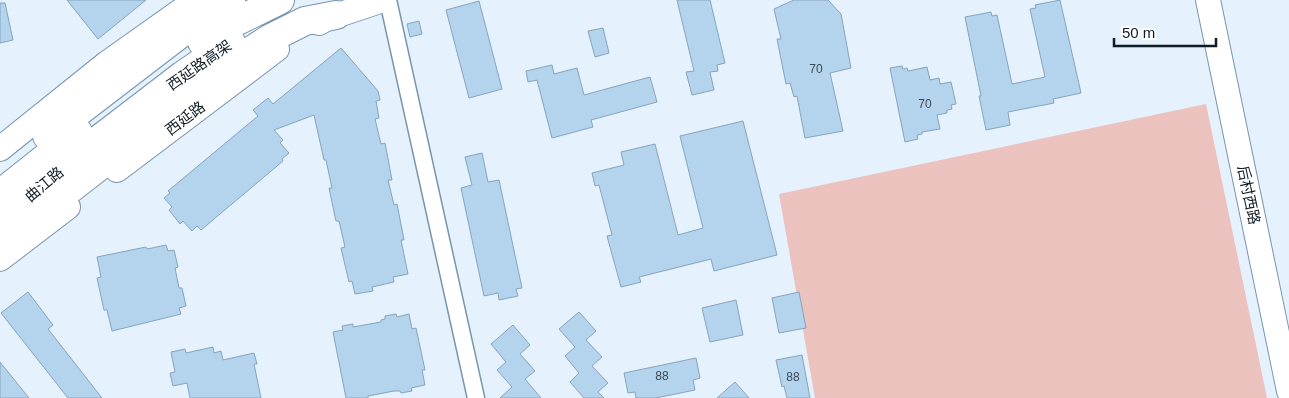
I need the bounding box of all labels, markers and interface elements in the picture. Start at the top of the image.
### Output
scale bar [1114,15,1216,47]
text: 50 m [1122,24,1155,41]
street label: 西延路高架 [163,37,235,93]
house number: 70 [809,62,823,76]
house number: 70 [918,97,932,111]
street label: 西延路 [162,98,208,138]
street label: 曲江路 [21,163,67,205]
street label: 后村西路 [1234,164,1264,226]
house number: 88 [655,369,669,383]
house number: 88 [786,370,800,384]

